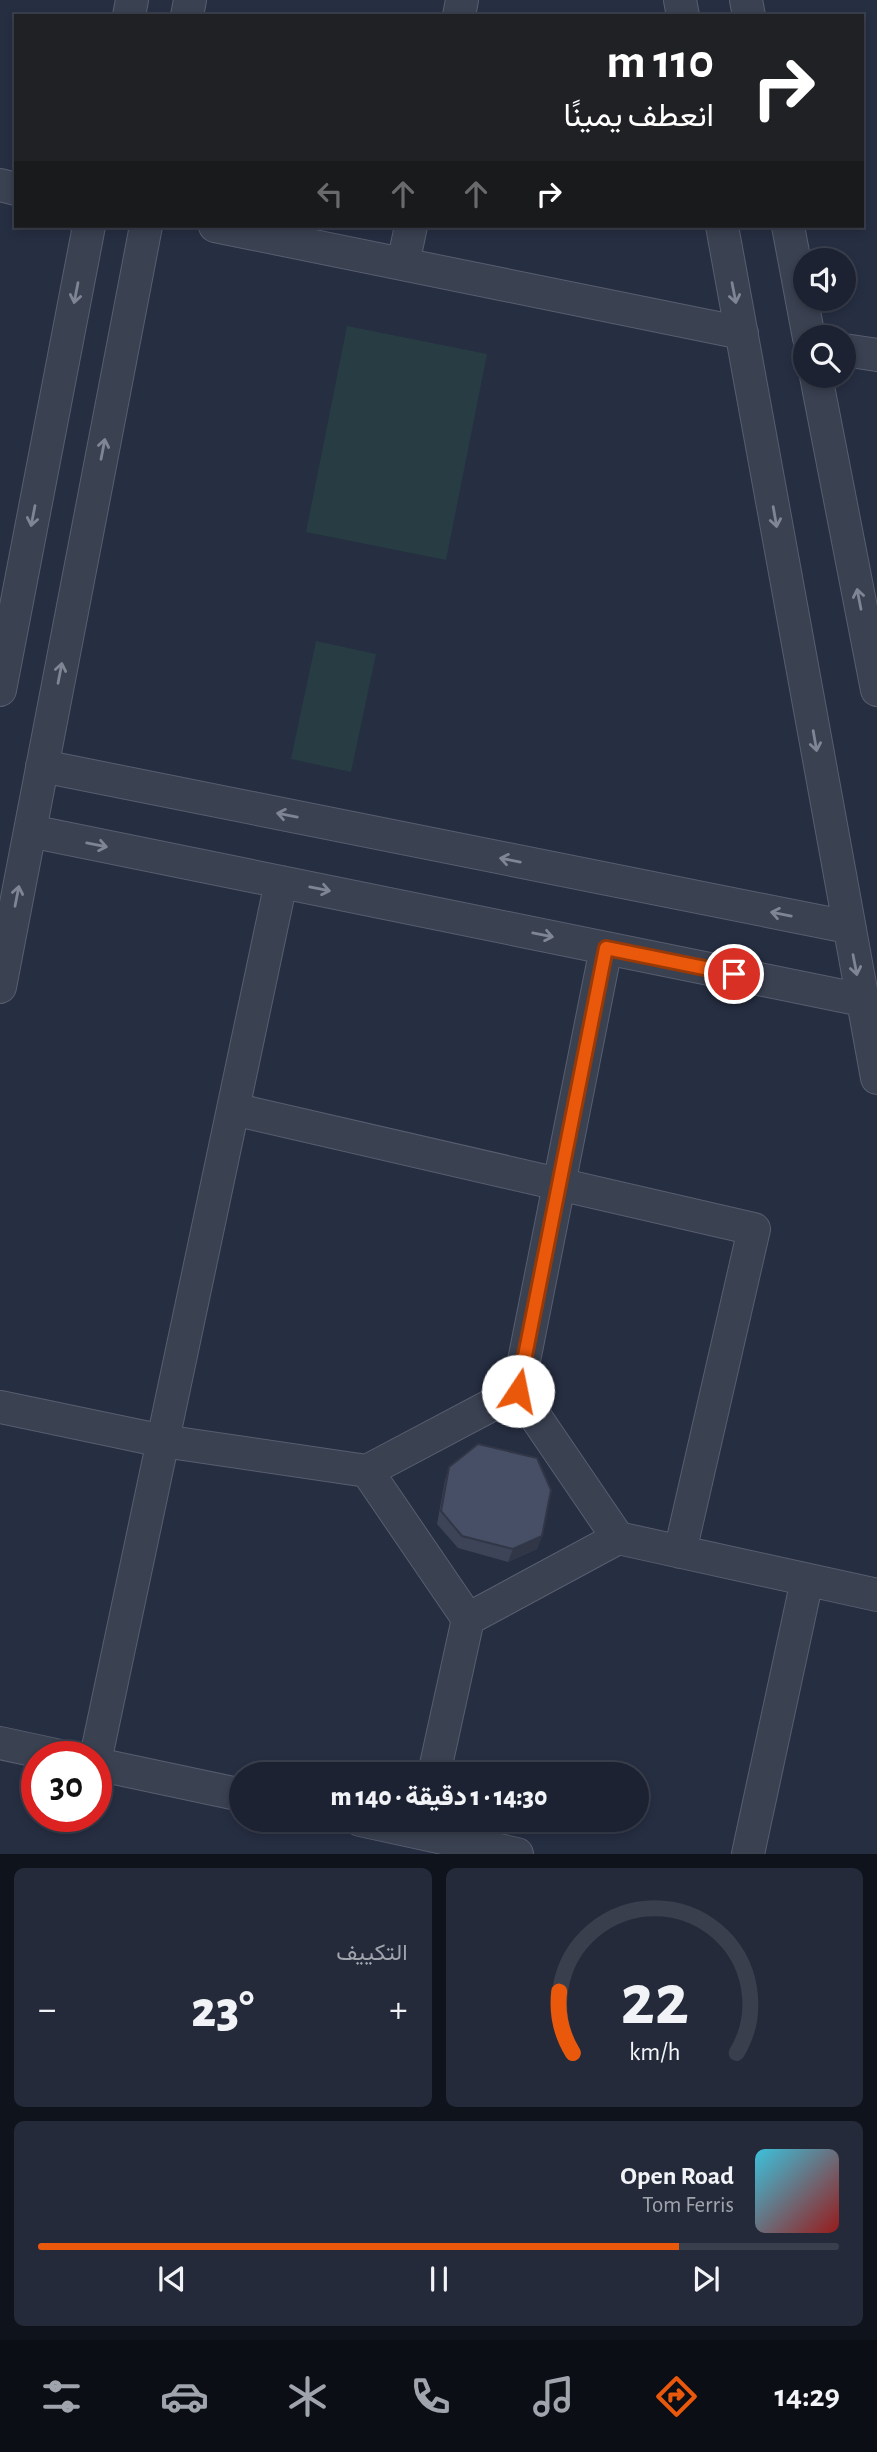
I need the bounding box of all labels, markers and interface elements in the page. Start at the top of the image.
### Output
text: 110 m [606,38,714,87]
icon: right [738,42,829,133]
text: انعطف يمينًا [563,100,714,132]
icon: left [311,175,349,213]
icon: ahead [384,175,422,213]
icon: ahead [457,175,495,213]
icon: right [530,175,568,213]
map controls [793,248,856,388]
button: sound [793,248,856,311]
one-way arrow [69,281,83,304]
one-way arrow [728,281,742,304]
button: search [793,325,856,388]
one-way arrow [97,438,111,461]
one-way arrow [26,504,40,527]
one-way arrow [769,505,782,528]
one-way arrow [852,588,866,611]
one-way arrow [54,662,68,685]
one-way arrow [809,729,822,752]
one-way arrow [276,808,299,821]
one-way arrow [85,838,108,852]
one-way arrow [499,852,522,866]
one-way arrow [308,883,331,897]
one-way arrow [11,885,25,908]
one-way arrow [770,907,793,920]
one-way arrow [531,928,554,942]
pin [704,944,764,1004]
one-way arrow [849,953,863,976]
icon: arrive [715,955,753,993]
position arrow [481,1354,555,1428]
speed limit sign: 30 [21,1741,112,1832]
text: 14:30 · 1 دقيقة · 140 m [331,1784,547,1810]
text: التكييف [336,1942,408,1965]
text: 22 [620,1966,689,2039]
text: 23° [191,1984,254,2036]
text: − [38,1991,56,2029]
text: + [389,1991,407,2029]
text: km/h [628,2040,680,2065]
text: Open Road [620,2163,734,2189]
text: Tom Ferris [642,2194,734,2217]
icon: previous [153,2260,191,2298]
icon: pause [420,2260,458,2298]
icon: next [687,2260,725,2298]
icon: filters [37,2372,86,2421]
icon: car [160,2372,209,2421]
icon: climate [283,2372,332,2421]
icon: phone [406,2372,455,2421]
icon: music [529,2372,578,2421]
icon: directions [652,2372,701,2421]
text: 14:29 [775,2380,840,2412]

